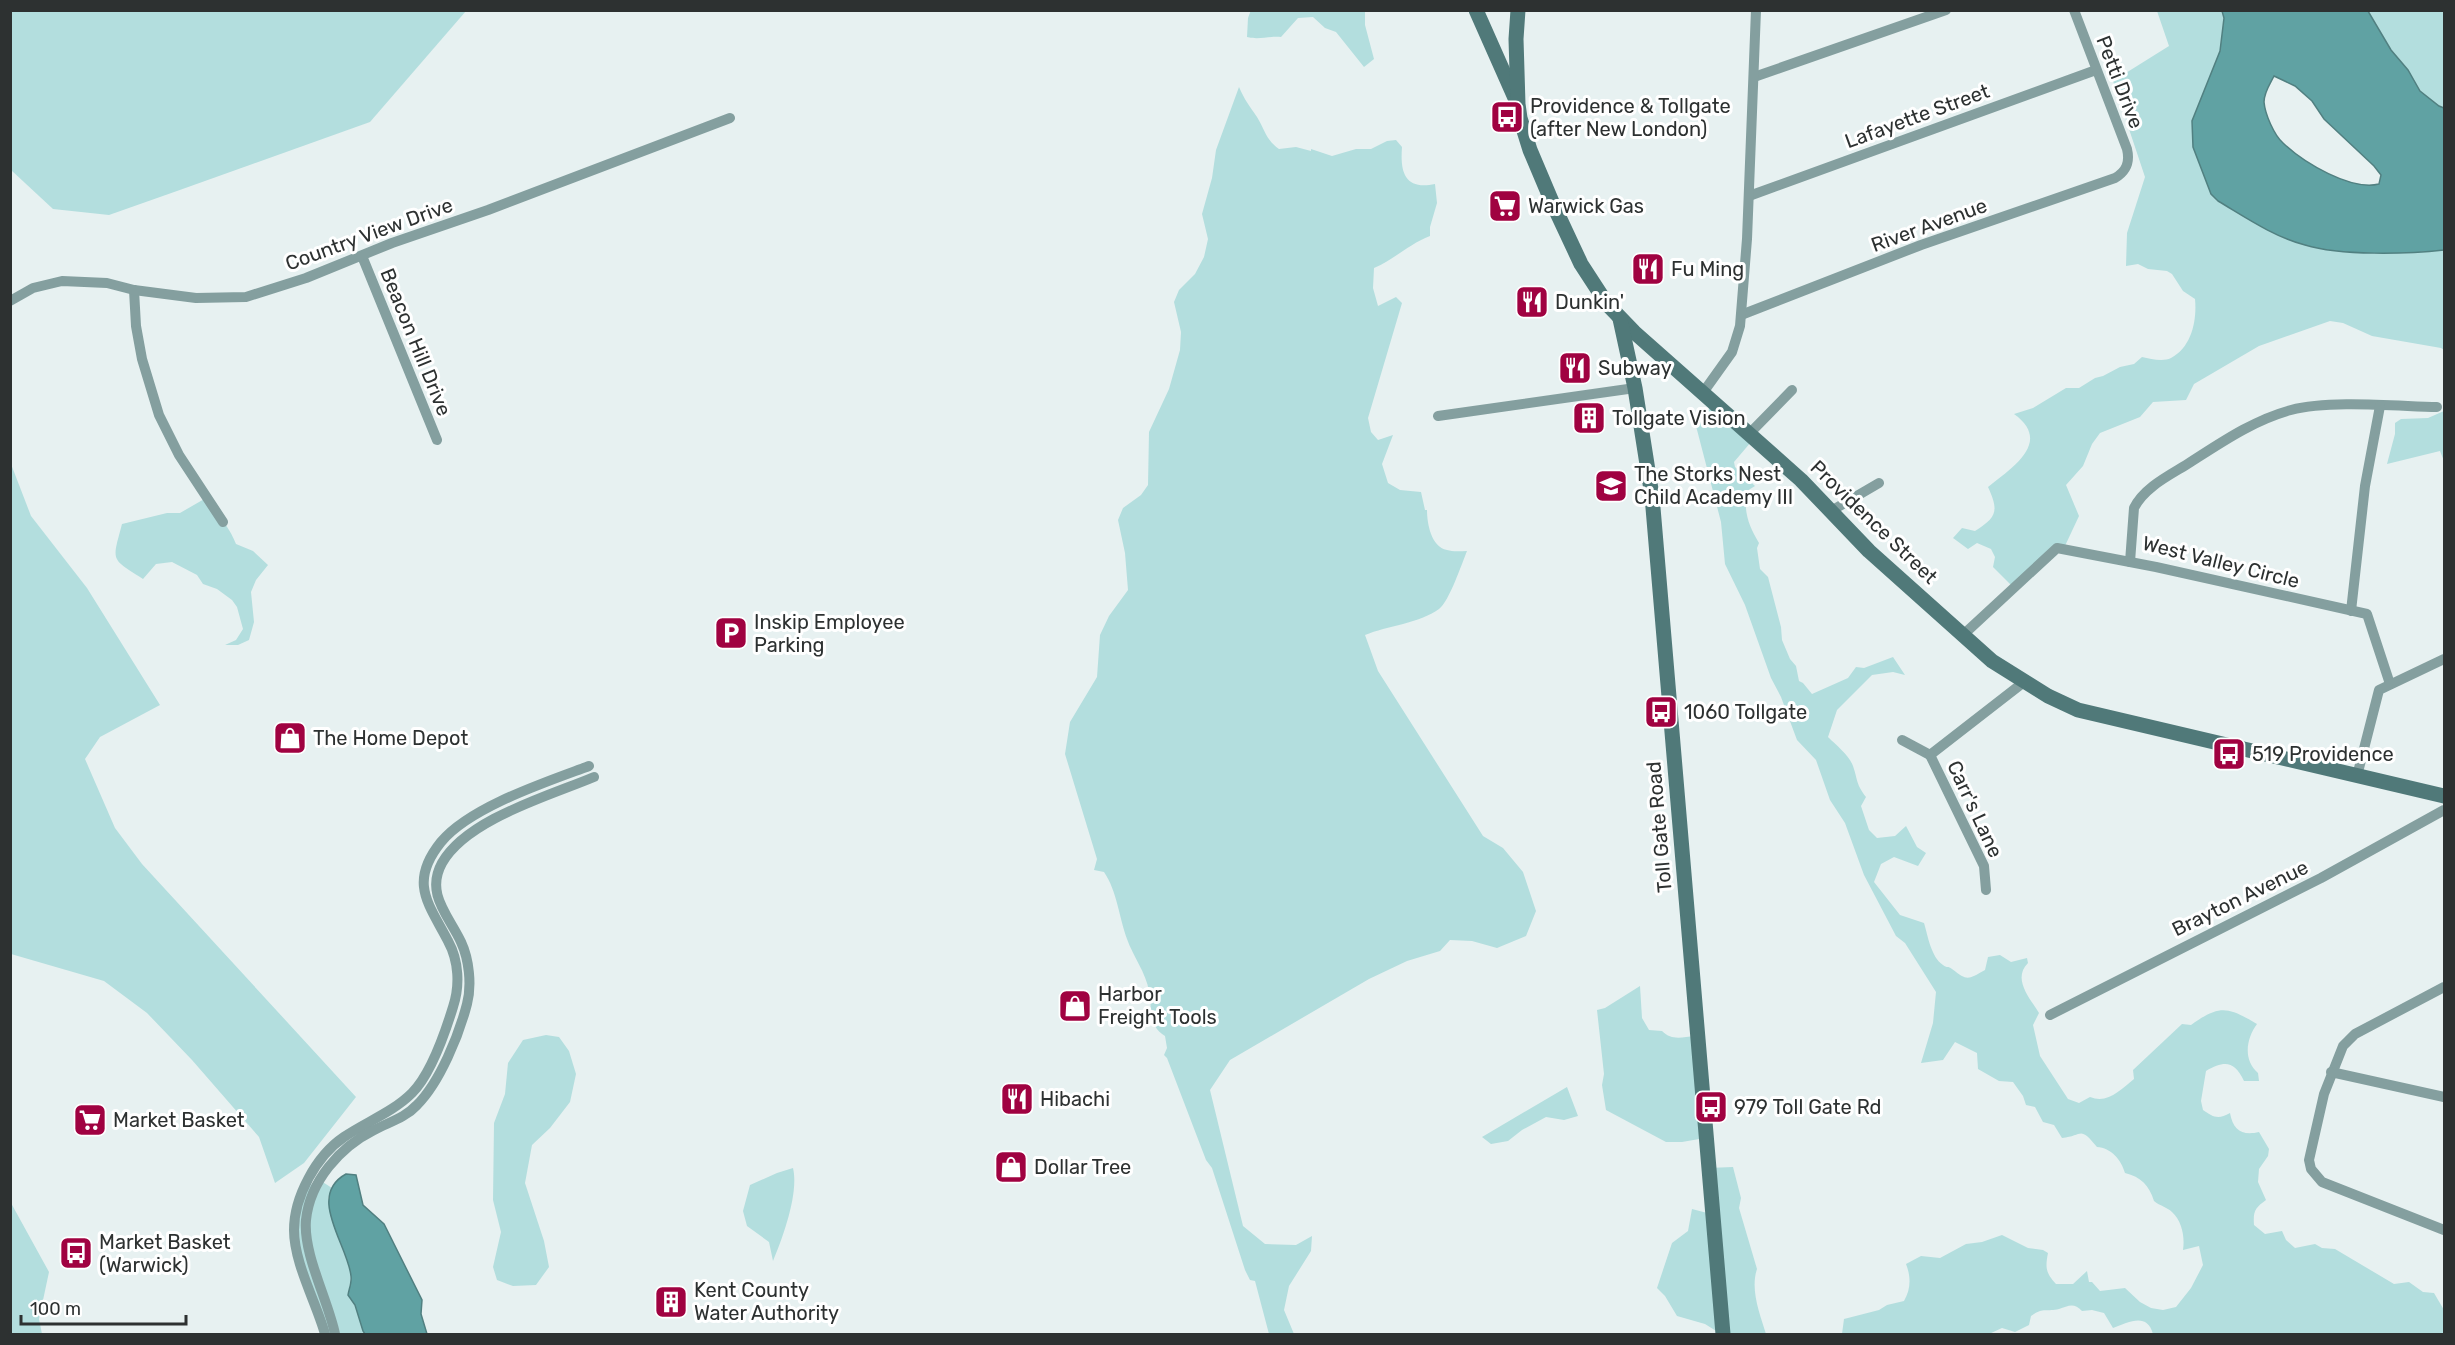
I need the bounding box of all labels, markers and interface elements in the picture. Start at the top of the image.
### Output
street label: Petti Drive [2091,32,2149,132]
street label: Lafayette Street [1842,79,1993,153]
place label: Providence & Tollgate (after New London) [1530,94,1731,141]
bus stop icon: Providence & Tollgate (after New London) [1489,99,1525,135]
supermarket icon: Warwick Gas [1487,188,1523,224]
street label: Country View Drive [282,193,456,275]
street label: River Avenue [1868,193,1990,257]
place label: Warwick Gas [1528,194,1644,218]
restaurant icon: Fu Ming [1630,251,1666,287]
place label: Fu Ming [1671,257,1744,281]
street label: Beacon Hill Drive [375,265,457,419]
restaurant icon: Dunkin' [1514,284,1550,320]
place label: Dunkin' [1555,290,1624,314]
restaurant icon: Subway [1557,350,1593,386]
place label: Subway [1598,356,1672,380]
building icon: Tollgate Vision [1571,400,1607,436]
place label: Tollgate Vision [1612,406,1746,430]
street label: Providence Street [1805,455,1943,589]
place label: The Storks Nest Child Academy III [1634,462,1793,509]
school or university icon: The Storks Nest Child Academy III [1593,468,1629,504]
street label: West Valley Circle [2140,531,2302,593]
place label: Inskip Employee Parking [754,610,905,657]
parking icon: Inskip Employee Parking [713,615,749,651]
bus stop icon: 1060 Tollgate [1643,694,1679,730]
place label: 1060 Tollgate [1684,700,1807,724]
shop icon: The Home Depot [272,720,308,756]
place label: The Home Depot [313,726,468,750]
bus stop icon: 519 Providence [2211,736,2247,772]
place label: 519 Providence [2252,742,2394,766]
street label: Carr's Lane [1942,757,2008,861]
street label: Toll Gate Road [1641,760,1677,894]
street label: Brayton Avenue [2168,855,2312,941]
place label: Harbor Freight Tools [1098,982,1217,1029]
shop icon: Harbor Freight Tools [1057,988,1093,1024]
restaurant icon: Hibachi [999,1081,1035,1117]
place label: Hibachi [1040,1087,1110,1111]
bus stop icon: 979 Toll Gate Rd [1693,1089,1729,1125]
place label: 979 Toll Gate Rd [1734,1095,1882,1119]
supermarket icon: Market Basket [72,1102,108,1138]
place label: Market Basket [113,1108,245,1132]
shop icon: Dollar Tree [993,1149,1029,1185]
place label: Dollar Tree [1034,1155,1131,1179]
place label: Market Basket (Warwick) [99,1230,231,1277]
bus stop icon: Market Basket (Warwick) [58,1235,94,1271]
place label: Kent County Water Authority [694,1278,839,1325]
building icon: Kent County Water Authority [653,1284,689,1320]
scale bar [21,1288,186,1326]
text: 100 m [30,1298,81,1320]

